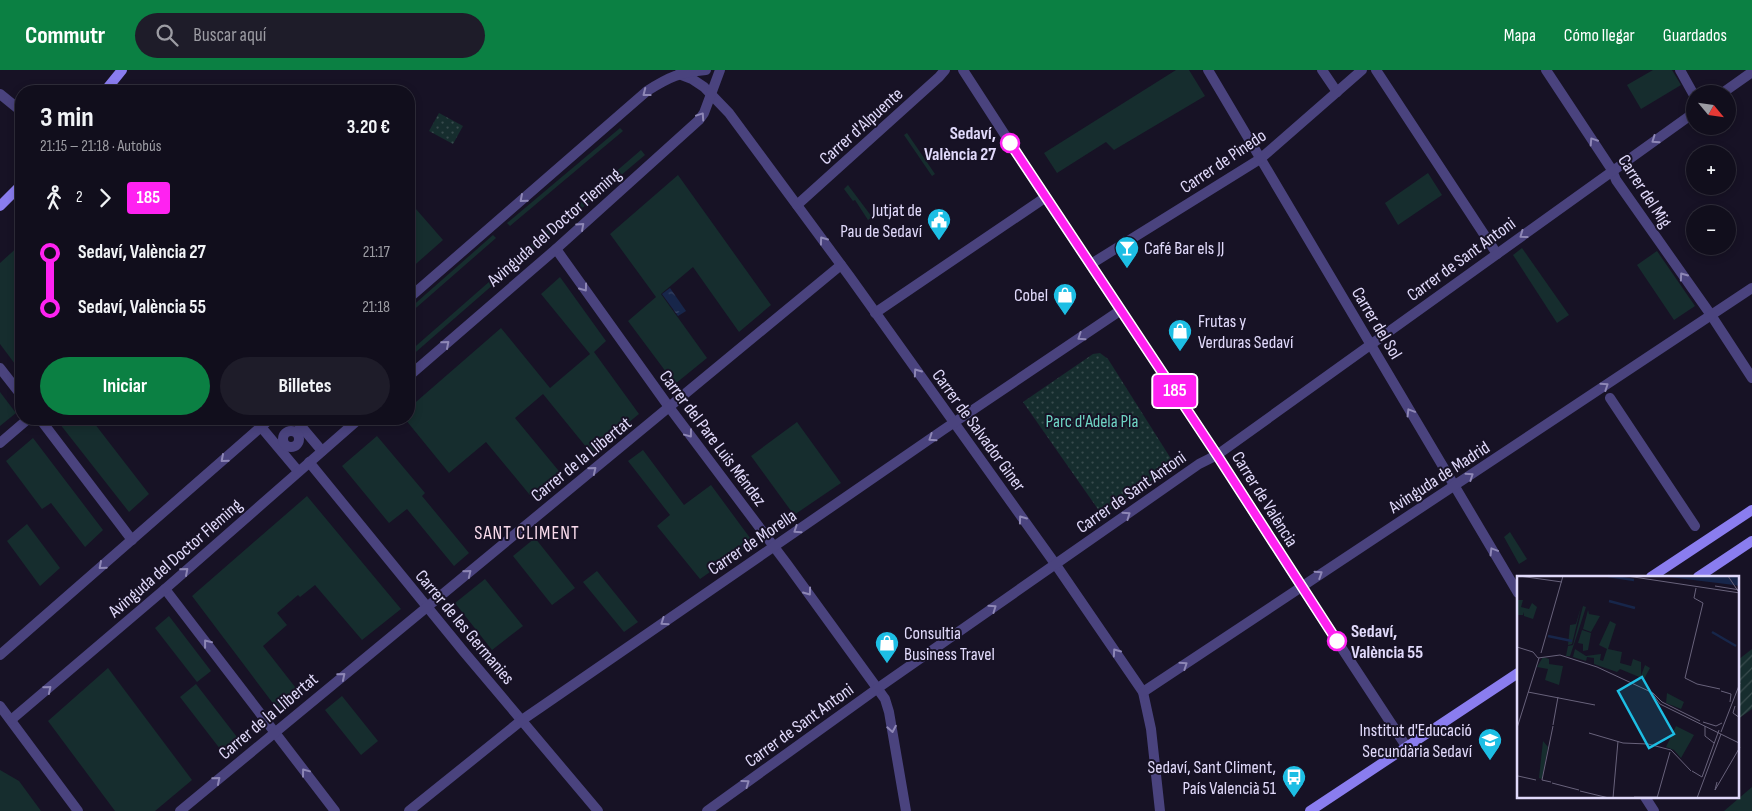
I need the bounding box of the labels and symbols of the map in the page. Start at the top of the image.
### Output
street label: Carrer d'Alpuente [815,83,907,169]
north arrow [1686,85,1736,135]
one-way arrow [643,87,652,95]
one-way arrow [695,112,704,122]
place label: Sedaví, València 27 [924,123,996,165]
street label: Carrer de Pinedo [1176,125,1270,198]
marker: Sedaví, València 27 [1000,133,1020,153]
one-way arrow [1651,134,1661,143]
one-way arrow [1590,137,1599,147]
street label: Carrer del Mig [1613,151,1676,232]
street label: Avinguda del Doctor Fleming [483,164,625,292]
one-way arrow [519,193,528,202]
place label: Jutjat de Pau de Sedaví [840,200,923,242]
public building icon: Jutjat de Pau de Sedaví [926,207,952,241]
street label: Carrer de Sant Antoni [1403,213,1520,306]
one-way arrow [576,222,585,231]
one-way arrow [1519,229,1529,238]
bar icon: Café Bar els JJ [1114,235,1140,269]
one-way arrow [820,236,829,246]
place label: Café Bar els JJ [1144,238,1224,259]
one-way arrow [1680,272,1689,281]
one-way arrow [578,282,587,292]
shop icon: Cobel [1052,282,1078,316]
street label: Carrer del Sol [1347,284,1406,363]
place label: Cobel [1014,285,1048,306]
place label: Frutas y Verduras Sedaví [1198,311,1294,353]
shop icon: Frutas y Verduras Sedaví [1167,318,1193,352]
one-way arrow [1077,331,1086,341]
one-way arrow [440,340,449,349]
street label: Carrer de Salvador Giner [927,365,1030,495]
street label: Carrer del Pare Luis Méndez [655,366,771,511]
one-way arrow [914,369,923,378]
line badge: 185 [1146,375,1204,407]
one-way arrow [1599,383,1609,392]
one-way arrow [1407,408,1417,417]
park label: Parc d'Adela Pla [1046,411,1138,432]
street label: Carrer de la Llibertat [527,412,636,506]
one-way arrow [684,428,692,437]
one-way arrow [928,432,937,441]
street label: Avinguda de Madrid [1384,437,1494,518]
street label: Carrer de Sant Antoni [1072,447,1190,538]
street label: Carrer de València [1227,448,1302,551]
one-way arrow [221,453,230,462]
one-way arrow [588,466,597,475]
one-way arrow [1464,473,1473,482]
street label: Avinguda del Doctor Fleming [104,495,246,623]
street label: Carrer de Morella [704,505,801,580]
one-way arrow [1121,512,1131,521]
one-way arrow [1019,515,1028,525]
district label: SANT CLIMENT [474,522,580,545]
one-way arrow [794,524,803,533]
one-way arrow [1490,548,1500,557]
one-way arrow [98,560,107,569]
street label: Carrer de les Germanies [411,566,519,689]
one-way arrow [179,568,188,577]
one-way arrow [462,570,471,579]
one-way arrow [1313,571,1322,580]
inset map [1517,576,1740,798]
one-way arrow [802,586,811,596]
one-way arrow [988,605,997,614]
one-way arrow [660,616,669,625]
place label: Sedaví, València 55 [1351,621,1423,663]
place label: Consultia Business Travel [904,623,995,665]
shop icon: Consultia Business Travel [874,630,900,664]
marker: Sedaví, València 55 [1327,631,1347,651]
one-way arrow [204,640,212,649]
one-way arrow [1112,648,1122,657]
one-way arrow [1178,662,1187,671]
street label: Carrer de la Llibertat [214,668,323,764]
one-way arrow [337,673,346,682]
street label: Carrer de Sant Antoni [741,679,858,772]
one-way arrow [42,686,51,694]
place label: Institut d'Educació Secundària Sedaví [1359,720,1473,762]
one-way arrow [887,724,897,733]
school or university icon: Institut d'Educació Secundària Sedaví [1477,727,1503,761]
place label: Sedaví, Sant Climent, País Valencià 51 [1148,757,1277,799]
bus stop icon: Sedaví, Sant Climent, País Valencià 51 [1281,764,1307,798]
one-way arrow [303,769,311,778]
one-way arrow [211,777,220,785]
one-way arrow [740,780,749,788]

